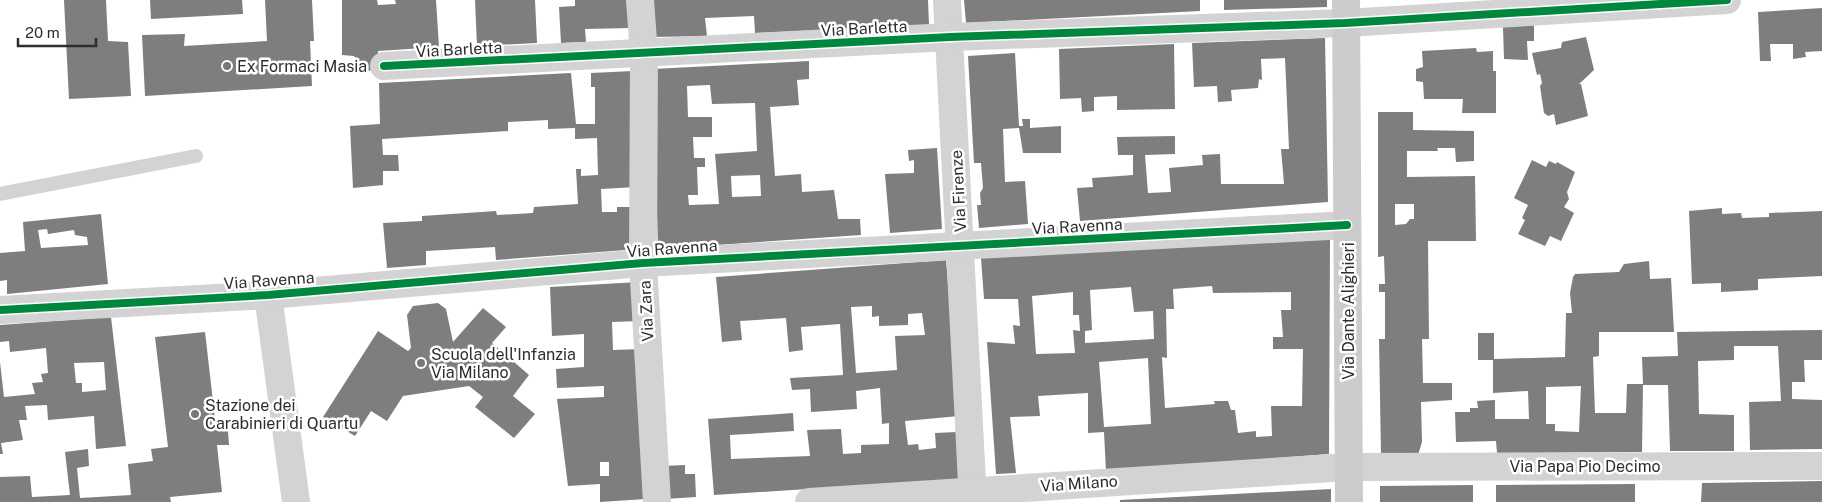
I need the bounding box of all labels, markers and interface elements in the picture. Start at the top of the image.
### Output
scale bar [18,15,95,47]
street label: Via Barletta [820,17,908,40]
text: 20 m [25,24,60,41]
street label: Via Barletta [415,38,503,61]
place label: Ex Formaci Masia [237,57,367,76]
marker: Ex Formaci Masia [221,60,233,72]
street label: Via Firenze [947,149,970,232]
street label: Via Ravenna [1031,215,1123,238]
street label: Via Ravenna [626,236,718,261]
street label: Via Dante Alighieri [1339,242,1358,380]
street label: Via Ravenna [223,268,315,293]
street label: Via Zara [635,280,658,342]
place label: Scuola dell'Infanzia Via Milano [431,345,576,382]
marker: Scuola dell'Infanzia Via Milano [415,357,427,369]
place label: Stazione dei Carabinieri di Quartu [205,396,358,433]
marker: Stazione dei Carabinieri di Quartu [189,408,201,420]
street label: Via Papa Pio Decimo [1509,457,1661,476]
street label: Via Milano [1040,471,1118,496]

